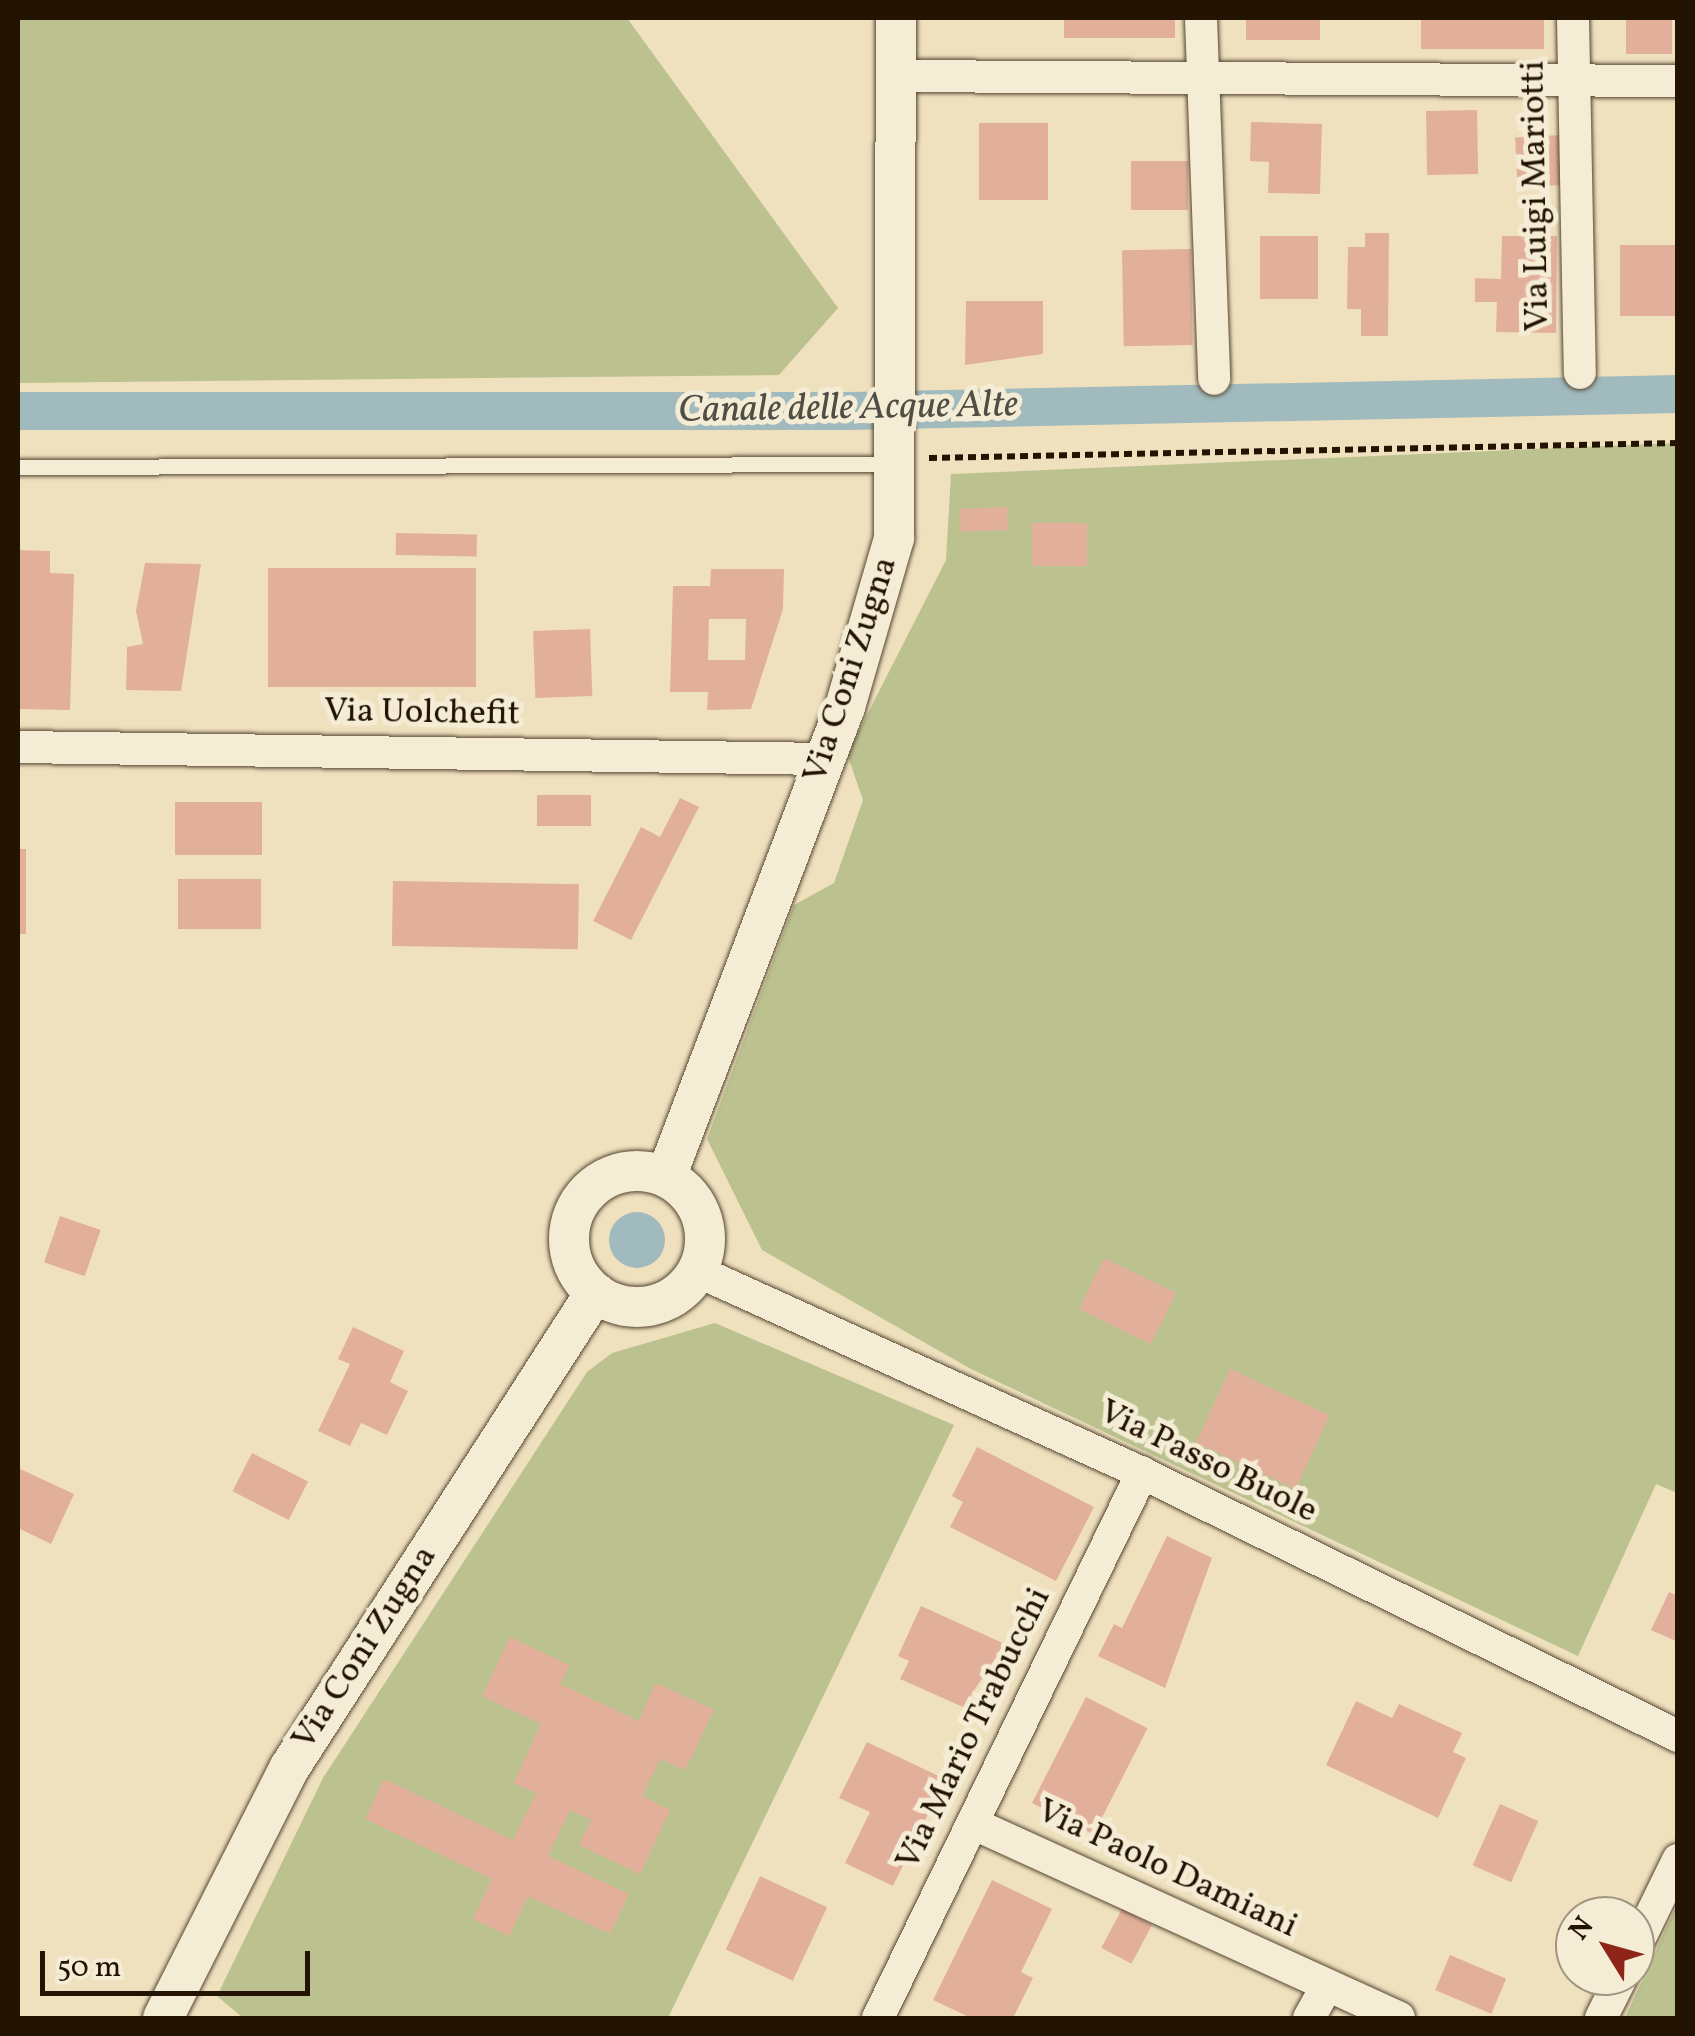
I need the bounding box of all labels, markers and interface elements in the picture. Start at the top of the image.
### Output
street label: Via Luigi Mariotti [1513,60,1559,332]
water label: Canale delle Acque Alte [678,383,1018,435]
street label: Via Coni Zugna [795,552,907,788]
street label: Via Uolchefit [324,690,520,736]
street label: Via Passo Buole [1092,1391,1324,1533]
street label: Via Coni Zugna [283,1538,447,1758]
street label: Via Mario Trabucchi [887,1581,1061,1877]
street label: Via Paolo Damiani [1030,1790,1304,1948]
north arrow [1555,1896,1655,1996]
text: N [1561,1909,1604,1949]
scale bar [45,1931,315,1993]
text: 50 m [57,1947,121,1989]

